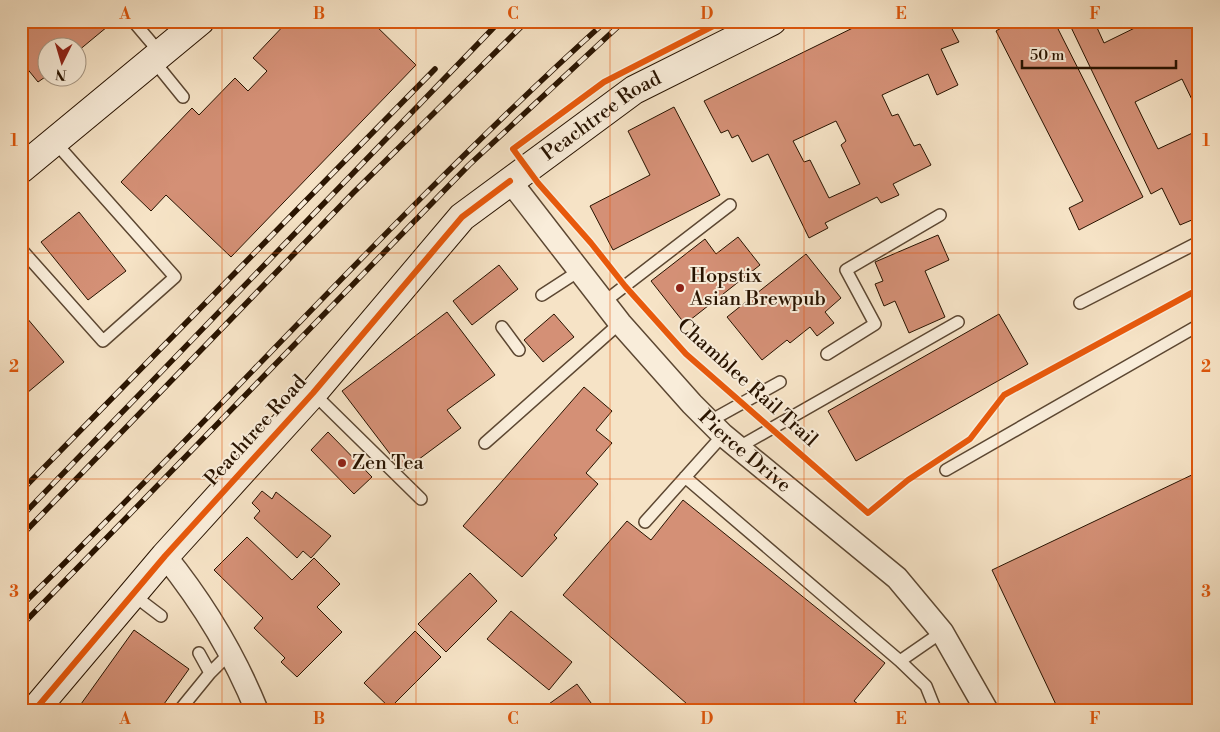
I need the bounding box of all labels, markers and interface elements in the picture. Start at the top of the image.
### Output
text: A [118,4,131,24]
text: B [313,4,325,24]
text: C [507,4,519,24]
text: D [701,4,714,24]
text: E [895,4,907,24]
text: F [1089,4,1101,24]
north arrow [38,38,88,88]
scale bar [1022,38,1176,70]
text: 50 m [1030,46,1064,65]
text: N [55,65,67,83]
street label: Peachtree Road [537,66,666,167]
text: 1 [10,131,18,151]
text: 1 [1202,131,1210,151]
place label: Hopstix Asian Brewpub [689,264,826,312]
marker: Hopstix Asian Brewpub [674,282,686,294]
street label: Chamblee Rail Trail [672,313,822,453]
text: 2 [9,357,19,377]
text: 2 [1201,357,1211,377]
street label: Peachtree Road [200,370,313,492]
street label: Pierce Drive [693,405,796,498]
place label: Zen Tea [352,451,425,476]
marker: Zen Tea [336,457,348,469]
text: 3 [9,582,19,602]
text: 3 [1201,582,1211,602]
text: A [118,709,131,729]
text: B [313,709,325,729]
text: C [507,709,519,729]
text: D [701,709,714,729]
text: E [895,709,907,729]
text: F [1089,709,1101,729]

